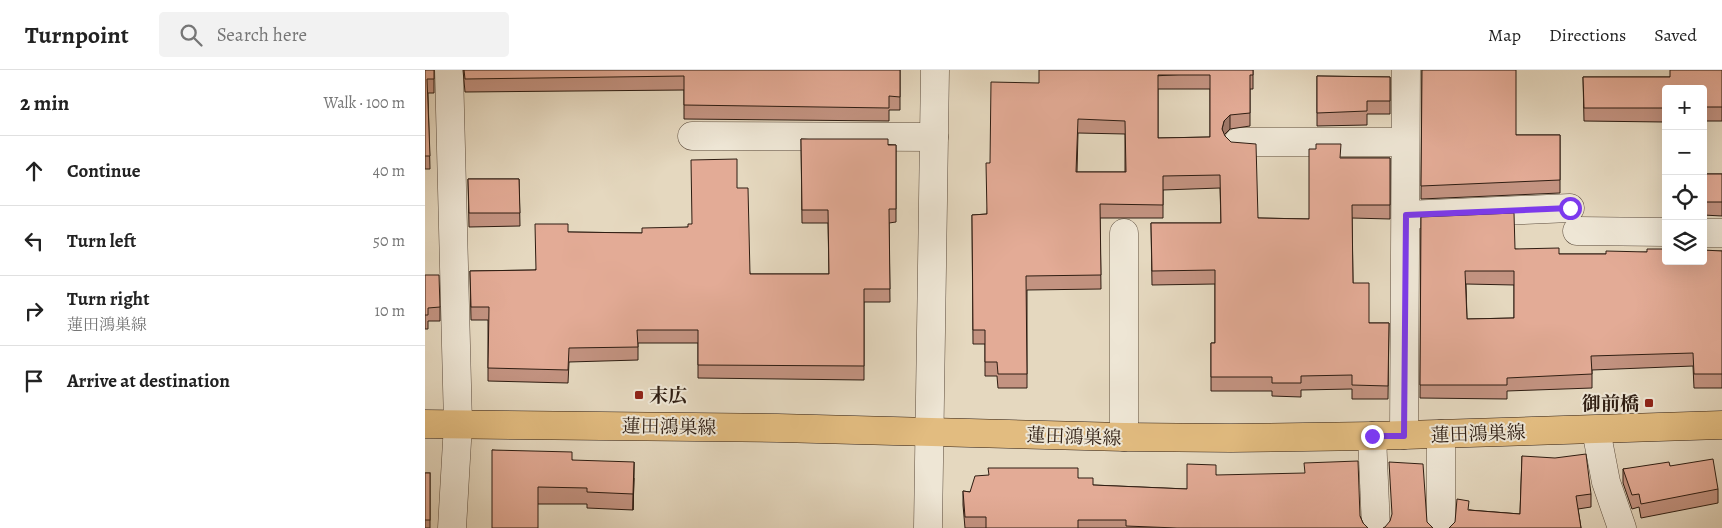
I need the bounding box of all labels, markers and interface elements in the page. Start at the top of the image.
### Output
search box [159,12,509,57]
text: Turnpoint [25,19,129,51]
icon: search [177,21,205,49]
text: Search here [217,22,307,48]
text: Map [1488,23,1521,47]
text: Directions [1549,23,1626,47]
text: Saved [1654,23,1697,47]
map controls [1662,85,1707,265]
button: + [1662,85,1707,130]
text: 2 min [20,89,69,117]
text: Walk · 100 m [324,92,405,114]
button: − [1662,130,1707,175]
icon: ahead [20,157,48,185]
text: Continue [67,158,141,184]
text: 40 m [373,160,405,182]
button: locate [1662,175,1707,220]
route start [1559,197,1582,220]
button: layers [1662,220,1707,265]
icon: left [20,227,48,255]
text: Turn left [67,228,136,254]
text: 50 m [373,230,405,252]
text: Turn right [67,286,149,312]
icon: right [20,297,48,325]
text: 10 m [375,300,405,322]
text: 蓮田鴻巣線 [67,314,147,336]
icon: arrive [20,367,48,395]
text: Arrive at destination [67,368,230,394]
place label: 末広 [649,383,687,409]
marker: 末広 [633,389,645,401]
place label: 御前橋 [1582,391,1639,417]
marker: 御前橋 [1643,397,1655,409]
street label: 蓮田鴻巣線 [621,413,717,441]
street label: 蓮田鴻巣線 [1430,419,1526,449]
street label: 蓮田鴻巣線 [1026,422,1122,452]
route end [1361,425,1384,448]

